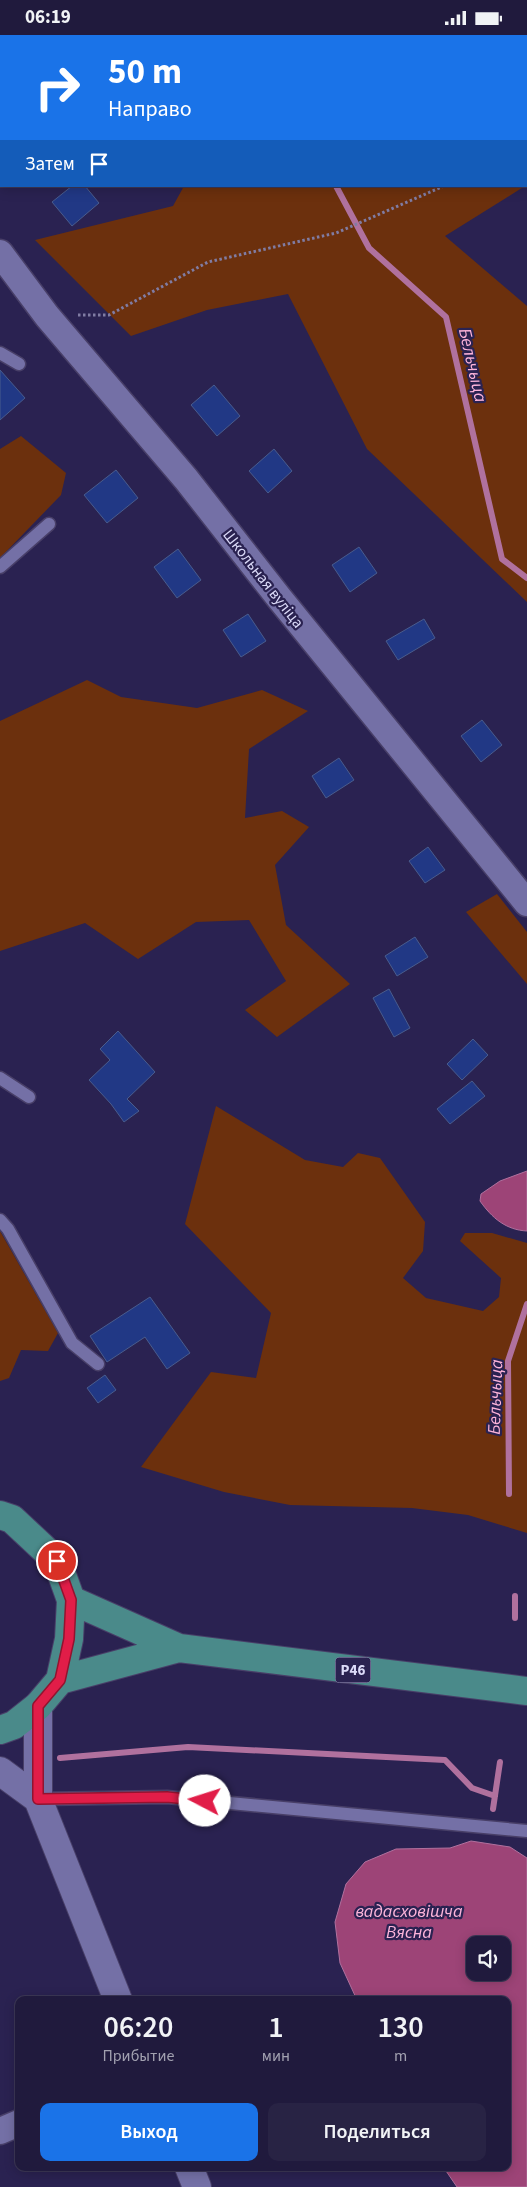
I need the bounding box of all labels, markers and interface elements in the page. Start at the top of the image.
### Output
text: 06:19 [25,4,71,31]
text: 50 m [108,47,182,97]
icon: right [25,55,90,120]
text: Направо [108,93,192,125]
icon: arrive [85,150,113,178]
text: Затем [25,151,75,178]
water label: Бельчыца [452,326,493,405]
street label: Школьная вуліца [218,525,309,633]
water label: Бельчыца [482,1359,509,1435]
pin [36,1540,78,1582]
icon: arrive [43,1547,71,1575]
road number: Р46 [336,1657,370,1683]
position arrow [178,1774,230,1826]
water label: вадасховішча Вясна [355,1899,463,1945]
map controls [466,1936,511,1981]
button: sound [466,1936,511,1981]
text: 06:20 [104,2006,173,2049]
text: 1 [268,2006,284,2049]
text: 130 [377,2006,424,2049]
text: Прибытие [102,2045,174,2067]
text: мин [262,2045,290,2067]
text: m [394,2045,407,2067]
button: Выход [40,2103,258,2161]
button: Поделиться [268,2103,486,2161]

